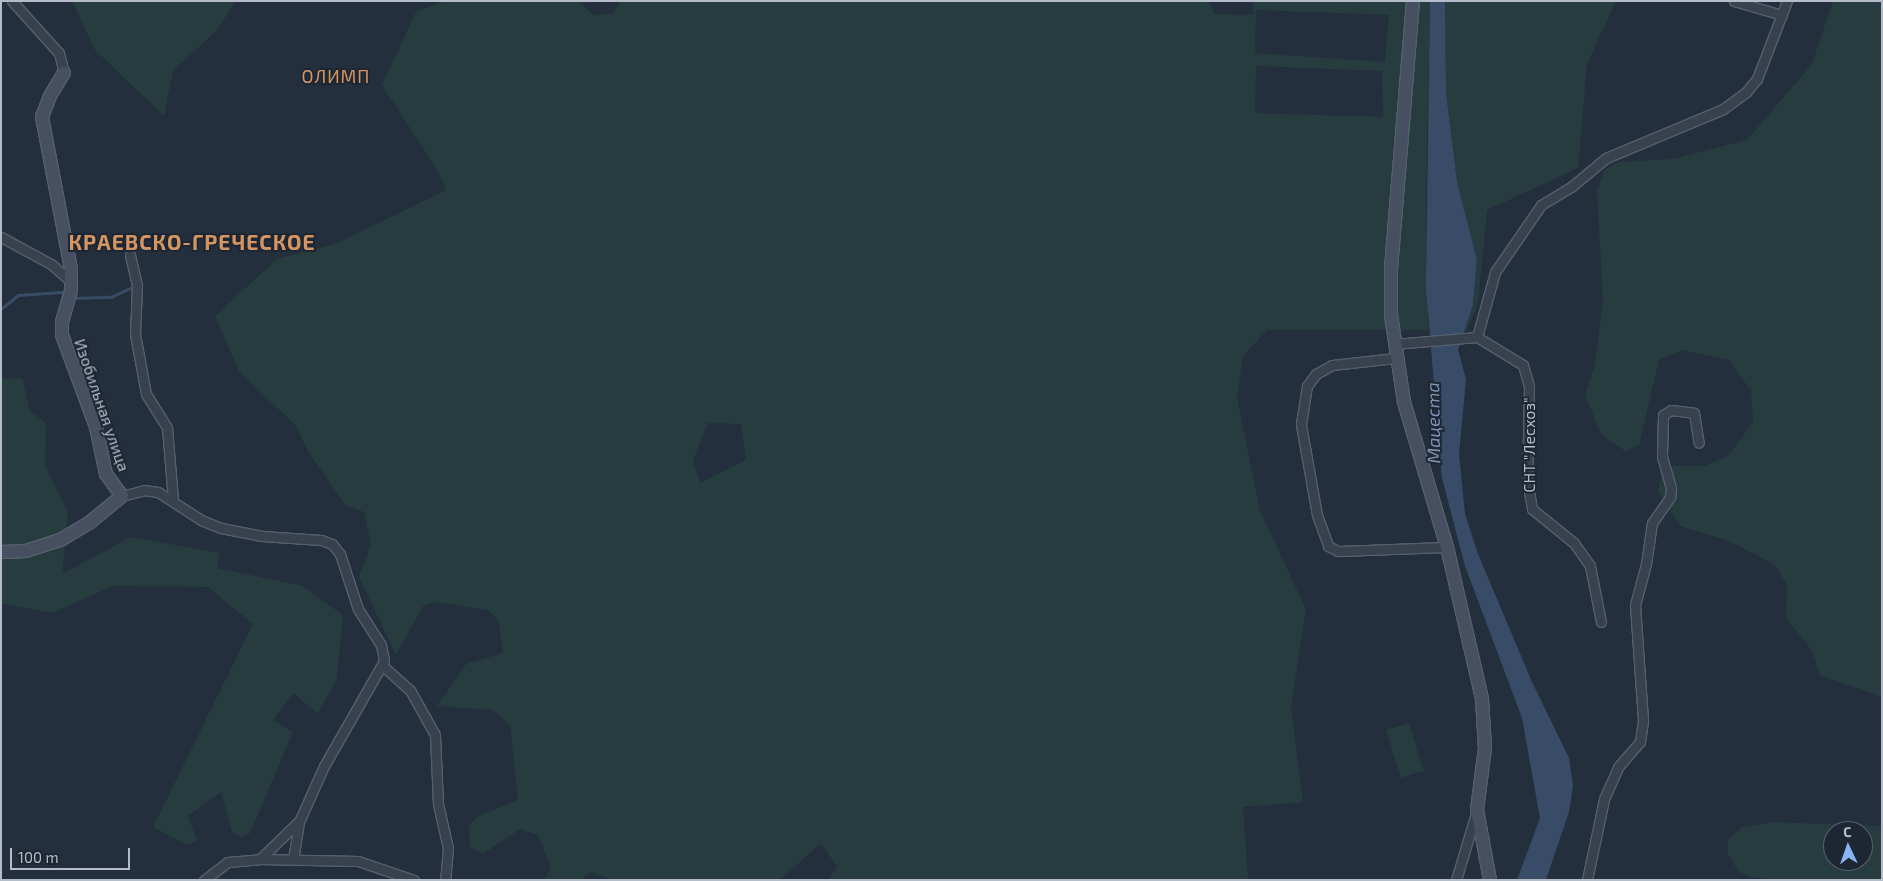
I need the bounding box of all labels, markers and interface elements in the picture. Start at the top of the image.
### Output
district label: ОЛИМП [301,65,371,87]
district label: КРАЕВСКО-ГРЕЧЕСКОЕ [66,229,318,255]
street label: Изобильная улица [70,336,134,474]
water label: Мацеста [1421,382,1445,464]
street label: СНТ "Лесхоз" [1519,397,1539,493]
north arrow [1823,821,1873,871]
text: С [1843,823,1852,840]
scale bar [12,838,132,870]
text: 100 m [18,848,59,866]

